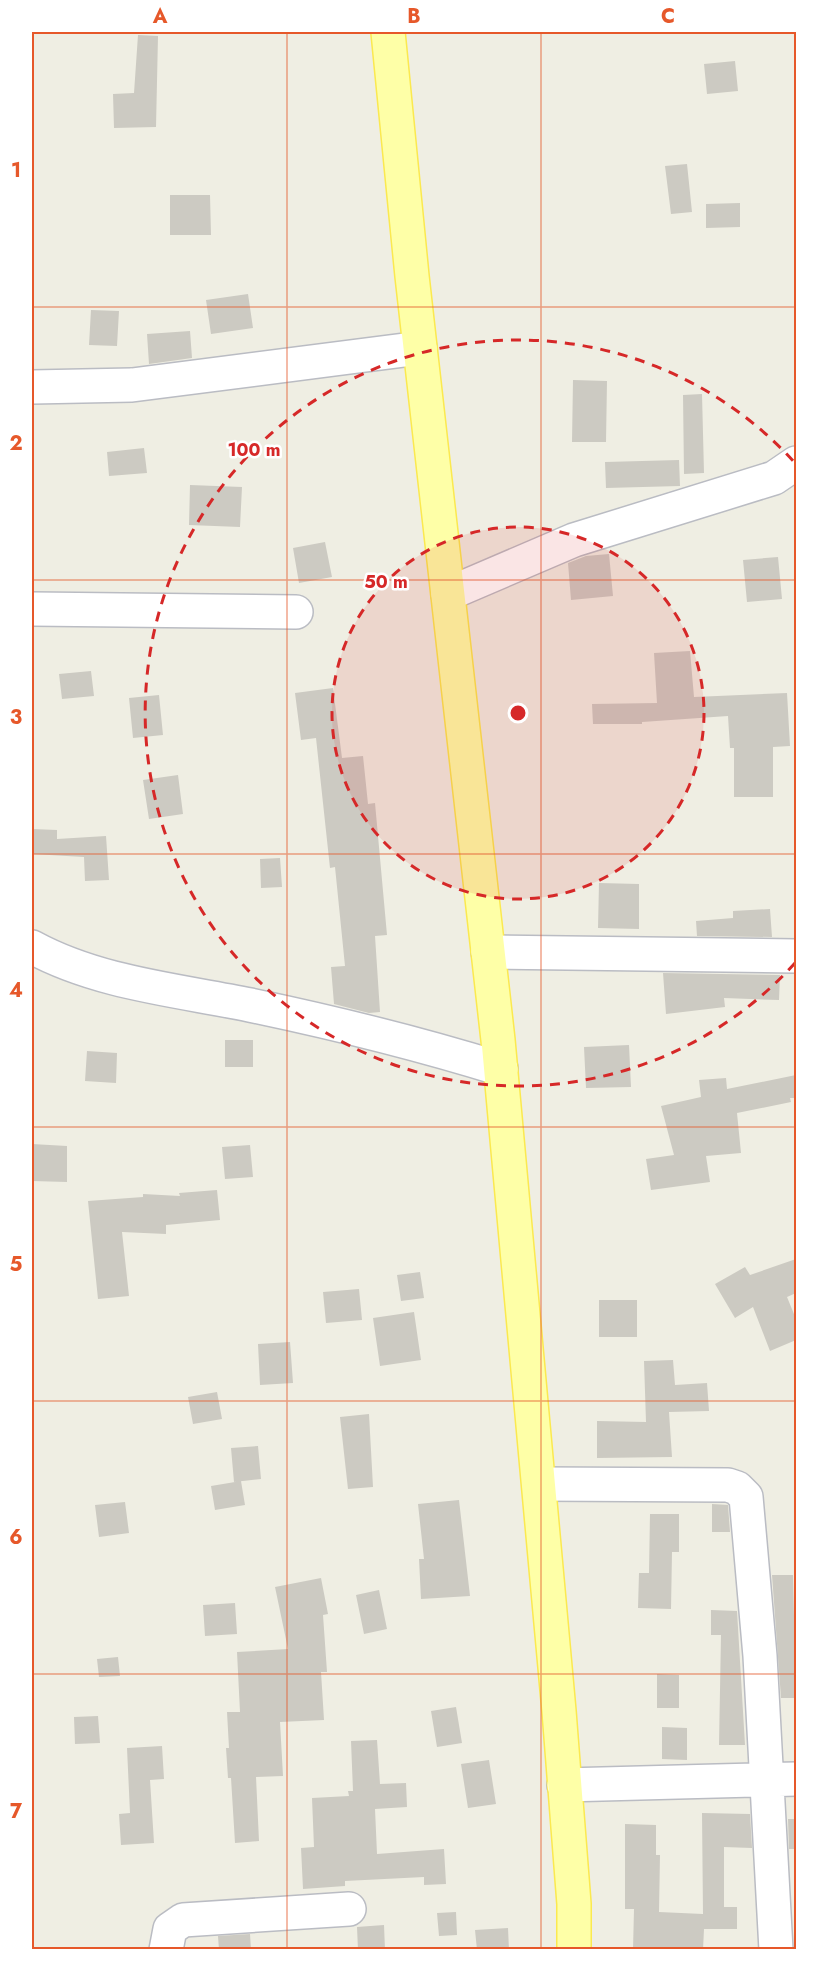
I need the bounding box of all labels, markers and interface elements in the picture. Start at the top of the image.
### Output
text: A [152,2,168,31]
text: B [407,2,421,31]
text: C [661,2,675,31]
text: 1 [11,156,21,185]
text: 2 [9,429,23,458]
text: 100 m [227,437,281,463]
text: 50 m [364,569,408,595]
text: 3 [10,703,22,732]
centre of rings [508,703,528,723]
text: 4 [9,976,23,1005]
text: 5 [10,1250,23,1279]
text: 6 [9,1523,23,1552]
text: 7 [10,1797,23,1826]

